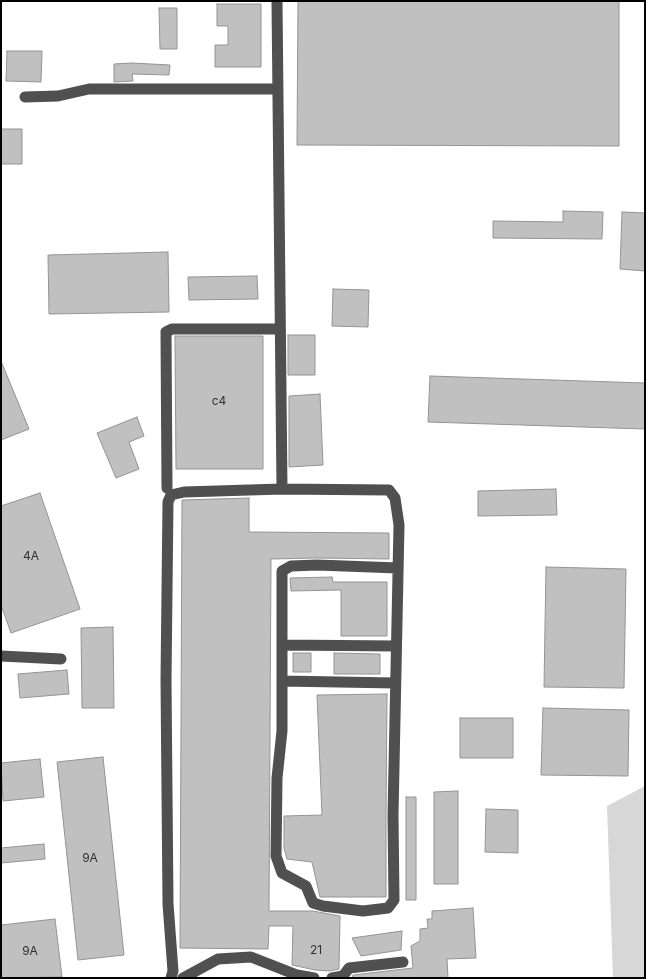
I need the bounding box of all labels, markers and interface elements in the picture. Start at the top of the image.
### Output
house number: с4 [212,394,226,408]
house number: 4А [23,549,39,563]
house number: 9А [82,851,98,865]
house number: 21 [310,943,322,957]
house number: 9А [22,944,38,958]

